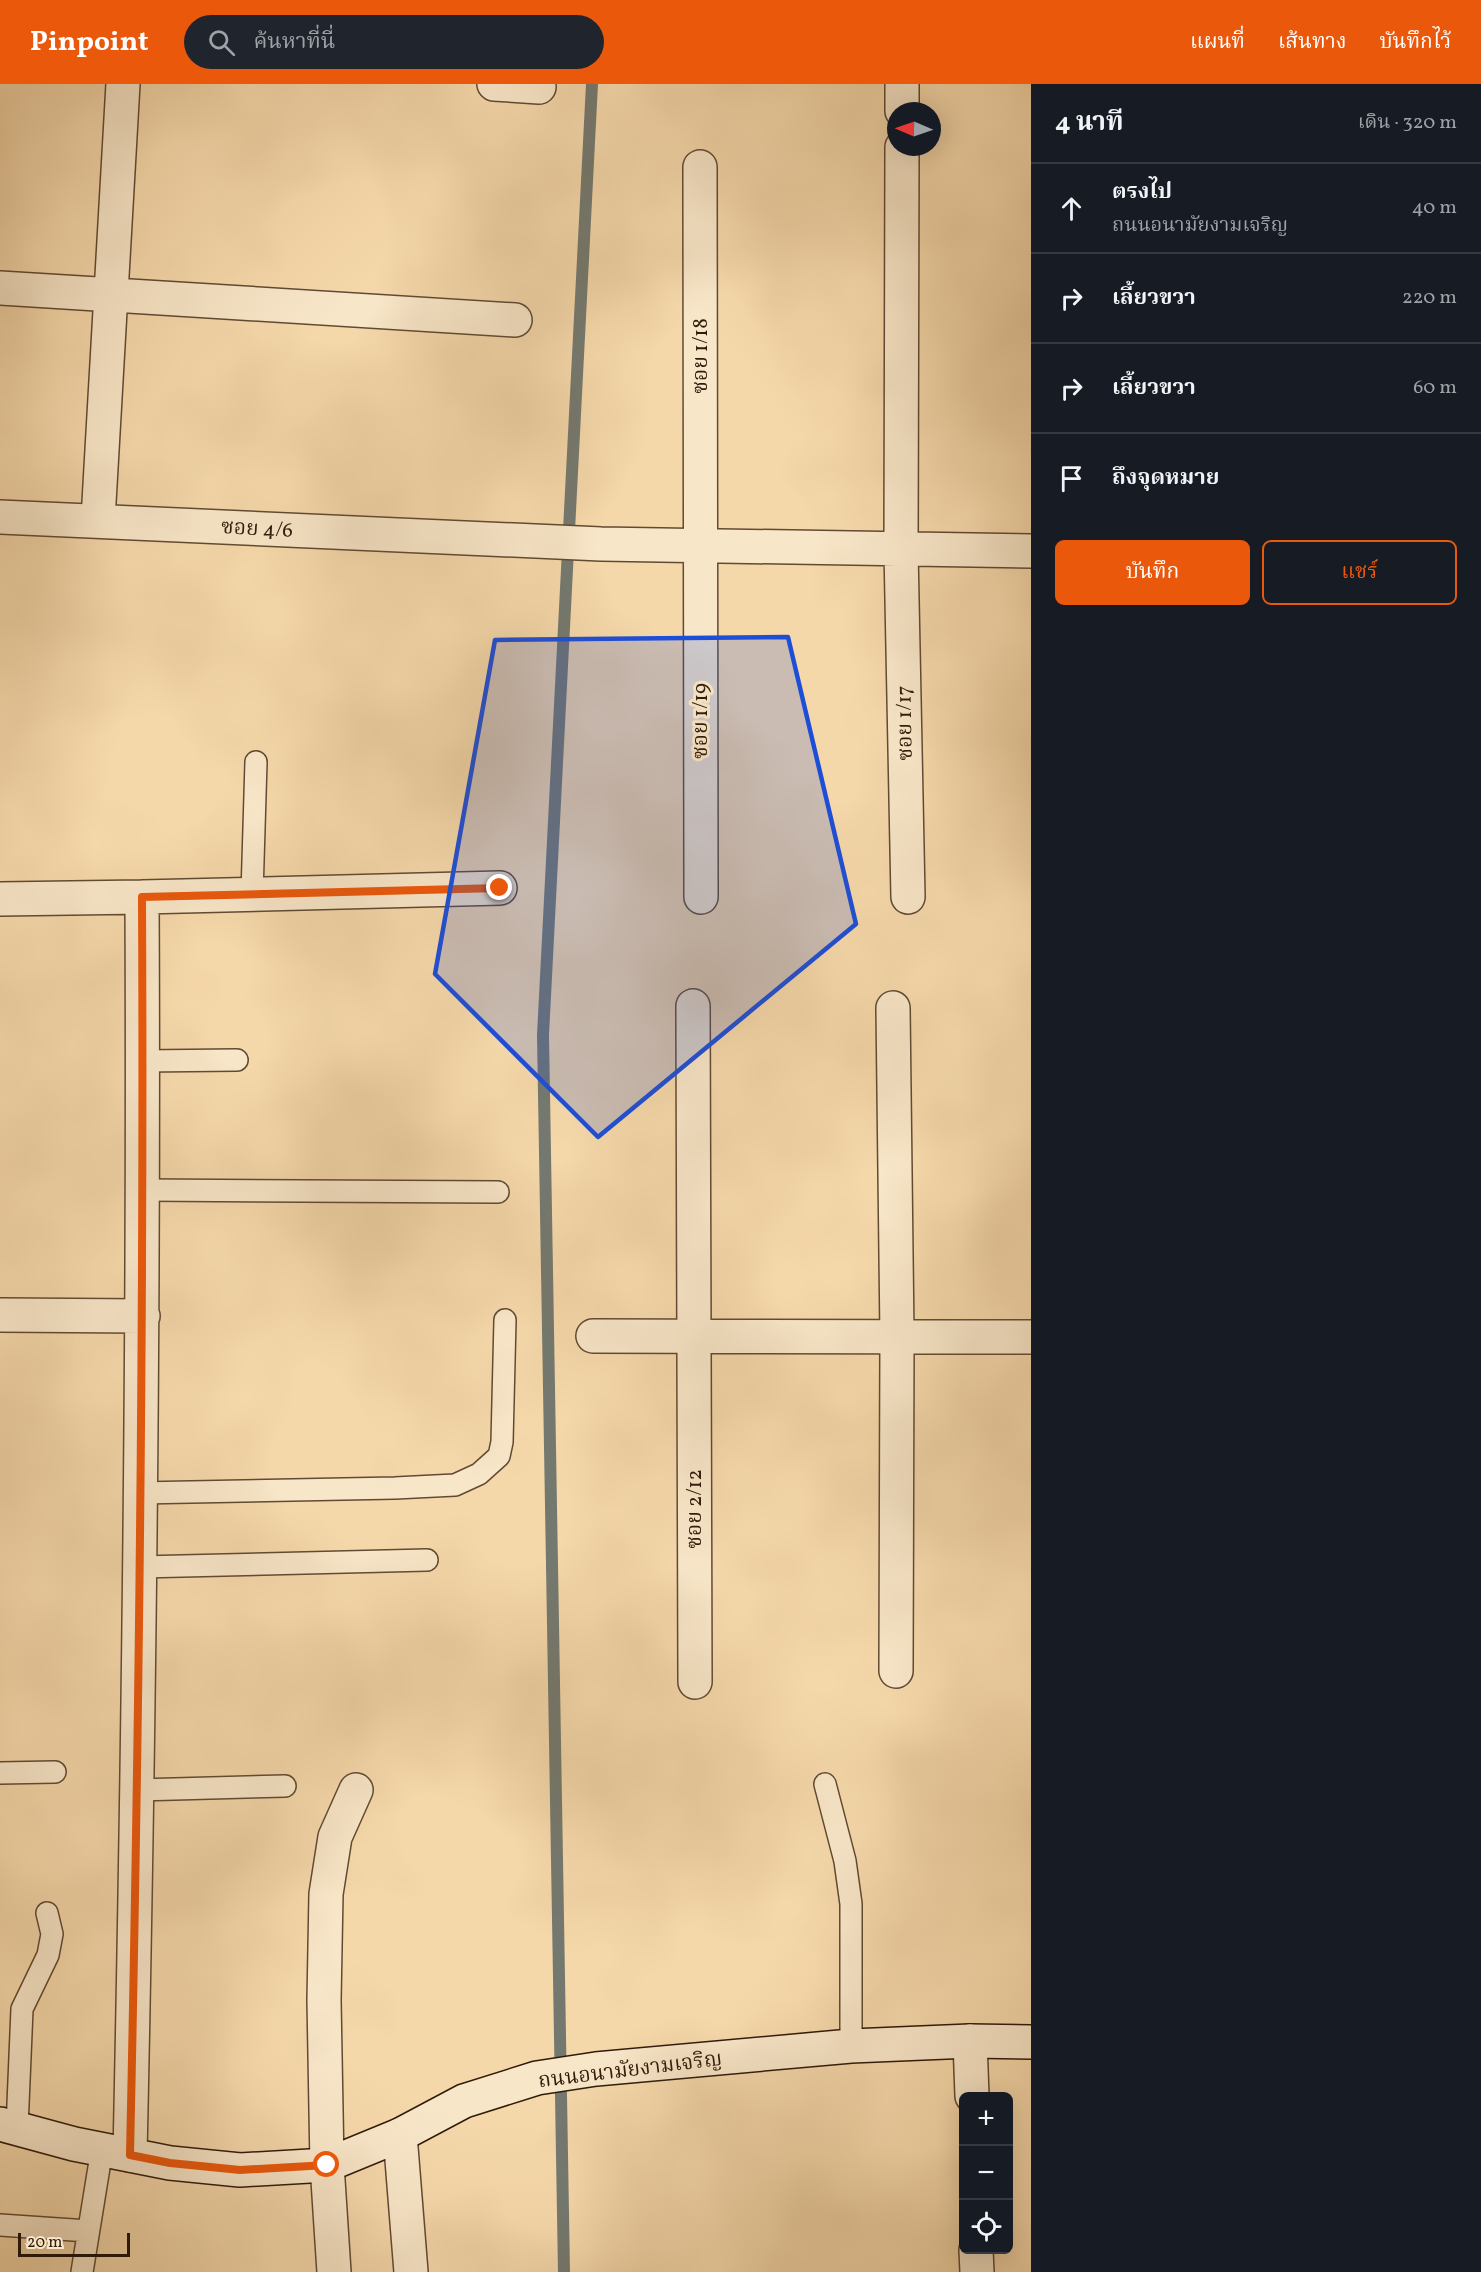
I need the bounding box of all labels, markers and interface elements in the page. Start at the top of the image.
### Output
search box [184,15,604,69]
text: Pinpoint [30,23,148,62]
icon: search [205,26,238,59]
text: ค้นหาที่นี่ [253,27,335,58]
text: แผนที่ [1190,28,1245,57]
text: เส้นทาง [1278,28,1346,57]
text: บันทึกไว้ [1379,28,1451,57]
north arrow [887,102,941,156]
text: 4 นาที [1055,105,1123,141]
text: เดิน · 320 m [1358,109,1457,137]
text: ตรงไป [1112,177,1172,208]
icon: ahead [1055,192,1088,225]
text: 40 m [1412,194,1457,222]
text: ถนนอนามัยงามเจริญ [1112,212,1288,240]
icon: right [1055,282,1088,315]
text: เลี้ยวขวา [1112,283,1196,314]
text: 220 m [1402,284,1457,312]
street label: ซอย 1/18 [687,318,716,394]
icon: right [1055,372,1088,405]
text: เลี้ยวขวา [1112,373,1196,404]
text: 60 m [1413,374,1457,402]
icon: arrive [1055,462,1088,495]
text: ถึงจุดหมาย [1112,463,1219,494]
street label: ซอย 4/6 [220,513,294,546]
button: บันทึก [1055,540,1250,605]
button: แชร์ [1262,540,1457,605]
street label: ซอย 1/19 [687,683,716,759]
street label: ซอย 1/17 [890,685,921,761]
route end [486,874,512,900]
street label: ซอย 2/12 [681,1469,710,1549]
street label: ถนนอนามัยงามเจริญ [537,2045,724,2096]
map controls [959,2092,1013,2254]
button: + [959,2092,1013,2146]
button: − [959,2146,1013,2200]
route start [313,2151,339,2177]
button: locate [959,2200,1013,2254]
scale bar [18,2230,130,2258]
text: 20 m [27,2232,62,2254]

